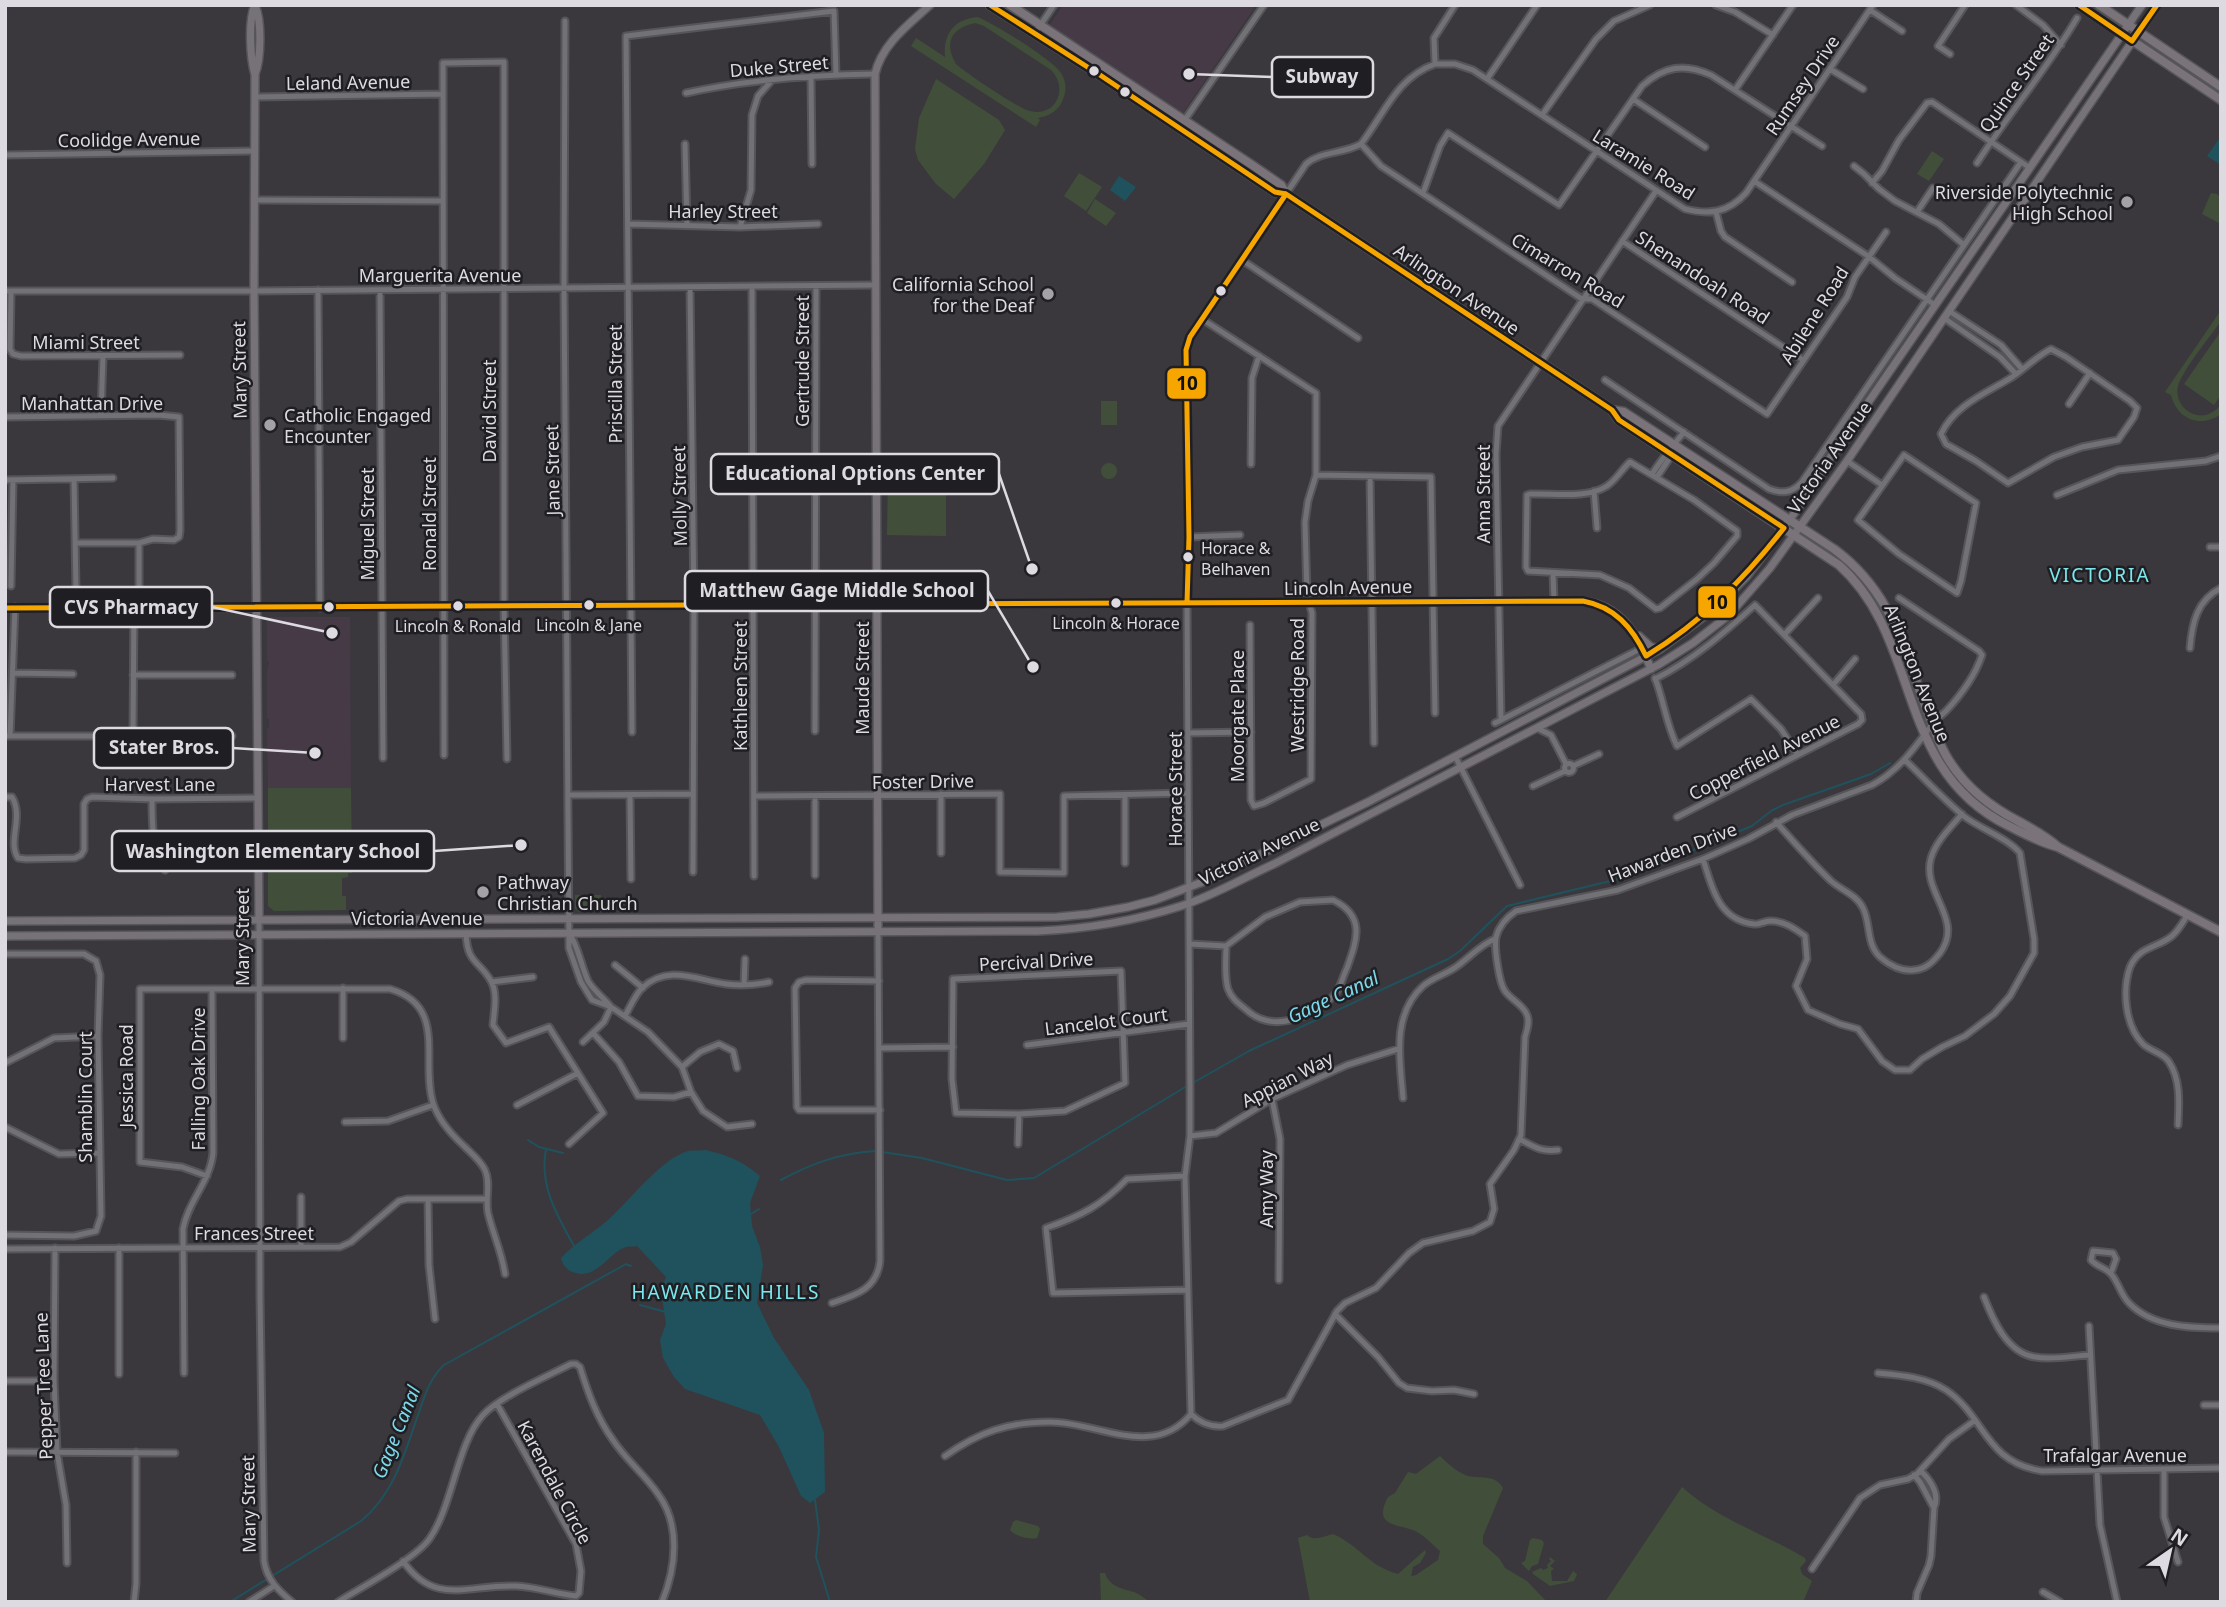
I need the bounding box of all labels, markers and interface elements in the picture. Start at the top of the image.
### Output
street label: Quince Street [1973,29,2059,137]
street label: Rumsey Drive [1760,30,1844,140]
street label: Duke Street [729,50,830,82]
callout: Subway [1272,57,1373,97]
text: Subway [1286,63,1359,89]
unlabelled marker [1087,64,1101,78]
street label: Leland Avenue [286,69,410,95]
unlabelled marker [1118,85,1132,99]
street label: Laramie Road [1588,123,1700,205]
street label: Coolidge Avenue [57,126,201,152]
place label: Riverside Polytechnic High School [1935,180,2113,225]
marker: Riverside Polytechnic High School [2119,194,2135,210]
street label: Harley Street [668,199,778,223]
street label: Shenandoah Road [1632,225,1774,329]
street label: Cimarron Road [1507,227,1629,313]
street label: Arlington Avenue [1389,238,1525,340]
street label: Abilene Road [1774,261,1854,369]
street label: Marguerita Avenue [359,263,521,287]
place label: California School for the Deaf [892,272,1035,317]
unlabelled marker [1214,284,1228,298]
marker: California School for the Deaf [1040,286,1056,302]
street label: Gertrude Street [790,295,814,427]
street label: Mary Street [226,320,252,419]
street label: Priscilla Street [603,324,627,444]
street label: Miami Street [32,330,140,354]
street label: David Street [477,359,501,463]
line badge: 10 [1166,367,1207,400]
text: 10 [1176,370,1198,396]
street label: Manhattan Drive [21,391,163,415]
street label: Victoria Avenue [1781,396,1877,518]
place label: Catholic Engaged Encounter [284,403,431,448]
marker: Catholic Engaged Encounter [262,417,278,433]
street label: Jane Street [539,424,565,518]
street label: Anna Street [1471,444,1495,543]
street label: Molly Street [666,445,692,547]
callout: Educational Options Center [711,454,999,494]
street label: Ronald Street [417,457,441,571]
text: Educational Options Center [725,460,985,486]
street label: Miguel Street [355,467,379,580]
place label: Horace & Belhaven [1201,537,1271,580]
marker: Horace & Belhaven [1181,550,1195,564]
district label: VICTORIA [2049,562,2151,588]
callout: Matthew Gage Middle School [685,571,988,611]
street label: Lincoln Avenue [1284,574,1412,600]
text: Matthew Gage Middle School [699,577,975,603]
line badge: 10 [1697,585,1737,619]
callout: CVS Pharmacy [50,587,212,627]
text: 10 [1706,589,1728,615]
text: CVS Pharmacy [64,594,198,620]
marker: Lincoln & Horace [1109,596,1123,610]
marker: Lincoln & Jane [582,598,596,612]
marker: Lincoln & Ronald [451,599,465,613]
unlabelled marker [322,600,336,614]
street label: Arlington Avenue [1879,600,1957,746]
place label: Lincoln & Horace [1052,612,1180,634]
place label: Lincoln & Jane [536,614,642,636]
place label: Lincoln & Ronald [395,615,521,637]
street label: Westridge Road [1285,618,1309,752]
street label: Kathleen Street [728,621,752,751]
street label: Maude Street [850,621,874,735]
street label: Moorgate Place [1225,650,1249,782]
street label: Copperfield Avenue [1684,708,1844,806]
callout: Stater Bros. [94,728,233,768]
street label: Horace Street [1163,731,1187,847]
text: Stater Bros. [109,734,219,760]
street label: Foster Drive [872,768,974,794]
street label: Harvest Lane [105,772,215,796]
street label: Victoria Avenue [1195,811,1323,891]
street label: Hawarden Drive [1604,816,1740,888]
callout: Washington Elementary School [112,831,434,871]
text: Washington Elementary School [126,838,420,864]
place label: Pathway Christian Church [497,870,638,915]
marker: Pathway Christian Church [475,884,491,900]
street label: Mary Street [230,888,254,986]
street label: Victoria Avenue [351,906,483,930]
street label: Percival Drive [978,946,1094,976]
water label: Gage Canal [1283,964,1384,1029]
street label: Lancelot Court [1043,1002,1169,1040]
street label: Falling Oak Drive [186,1007,210,1151]
street label: Jessica Road [114,1024,138,1130]
street label: Shamblin Court [73,1031,97,1163]
street label: Appian Way [1237,1045,1338,1112]
street label: Amy Way [1254,1149,1278,1228]
street label: Frances Street [194,1221,314,1245]
district label: HAWARDEN HILLS [631,1279,821,1305]
street label: Pepper Tree Lane [28,1312,58,1460]
water label: Gage Canal [366,1381,427,1482]
street label: Karendale Circle [512,1416,598,1548]
street label: Trafalgar Avenue [2043,1443,2187,1467]
street label: Mary Street [235,1454,261,1553]
north arrow [2135,1516,2205,1586]
text: N [2166,1522,2193,1552]

